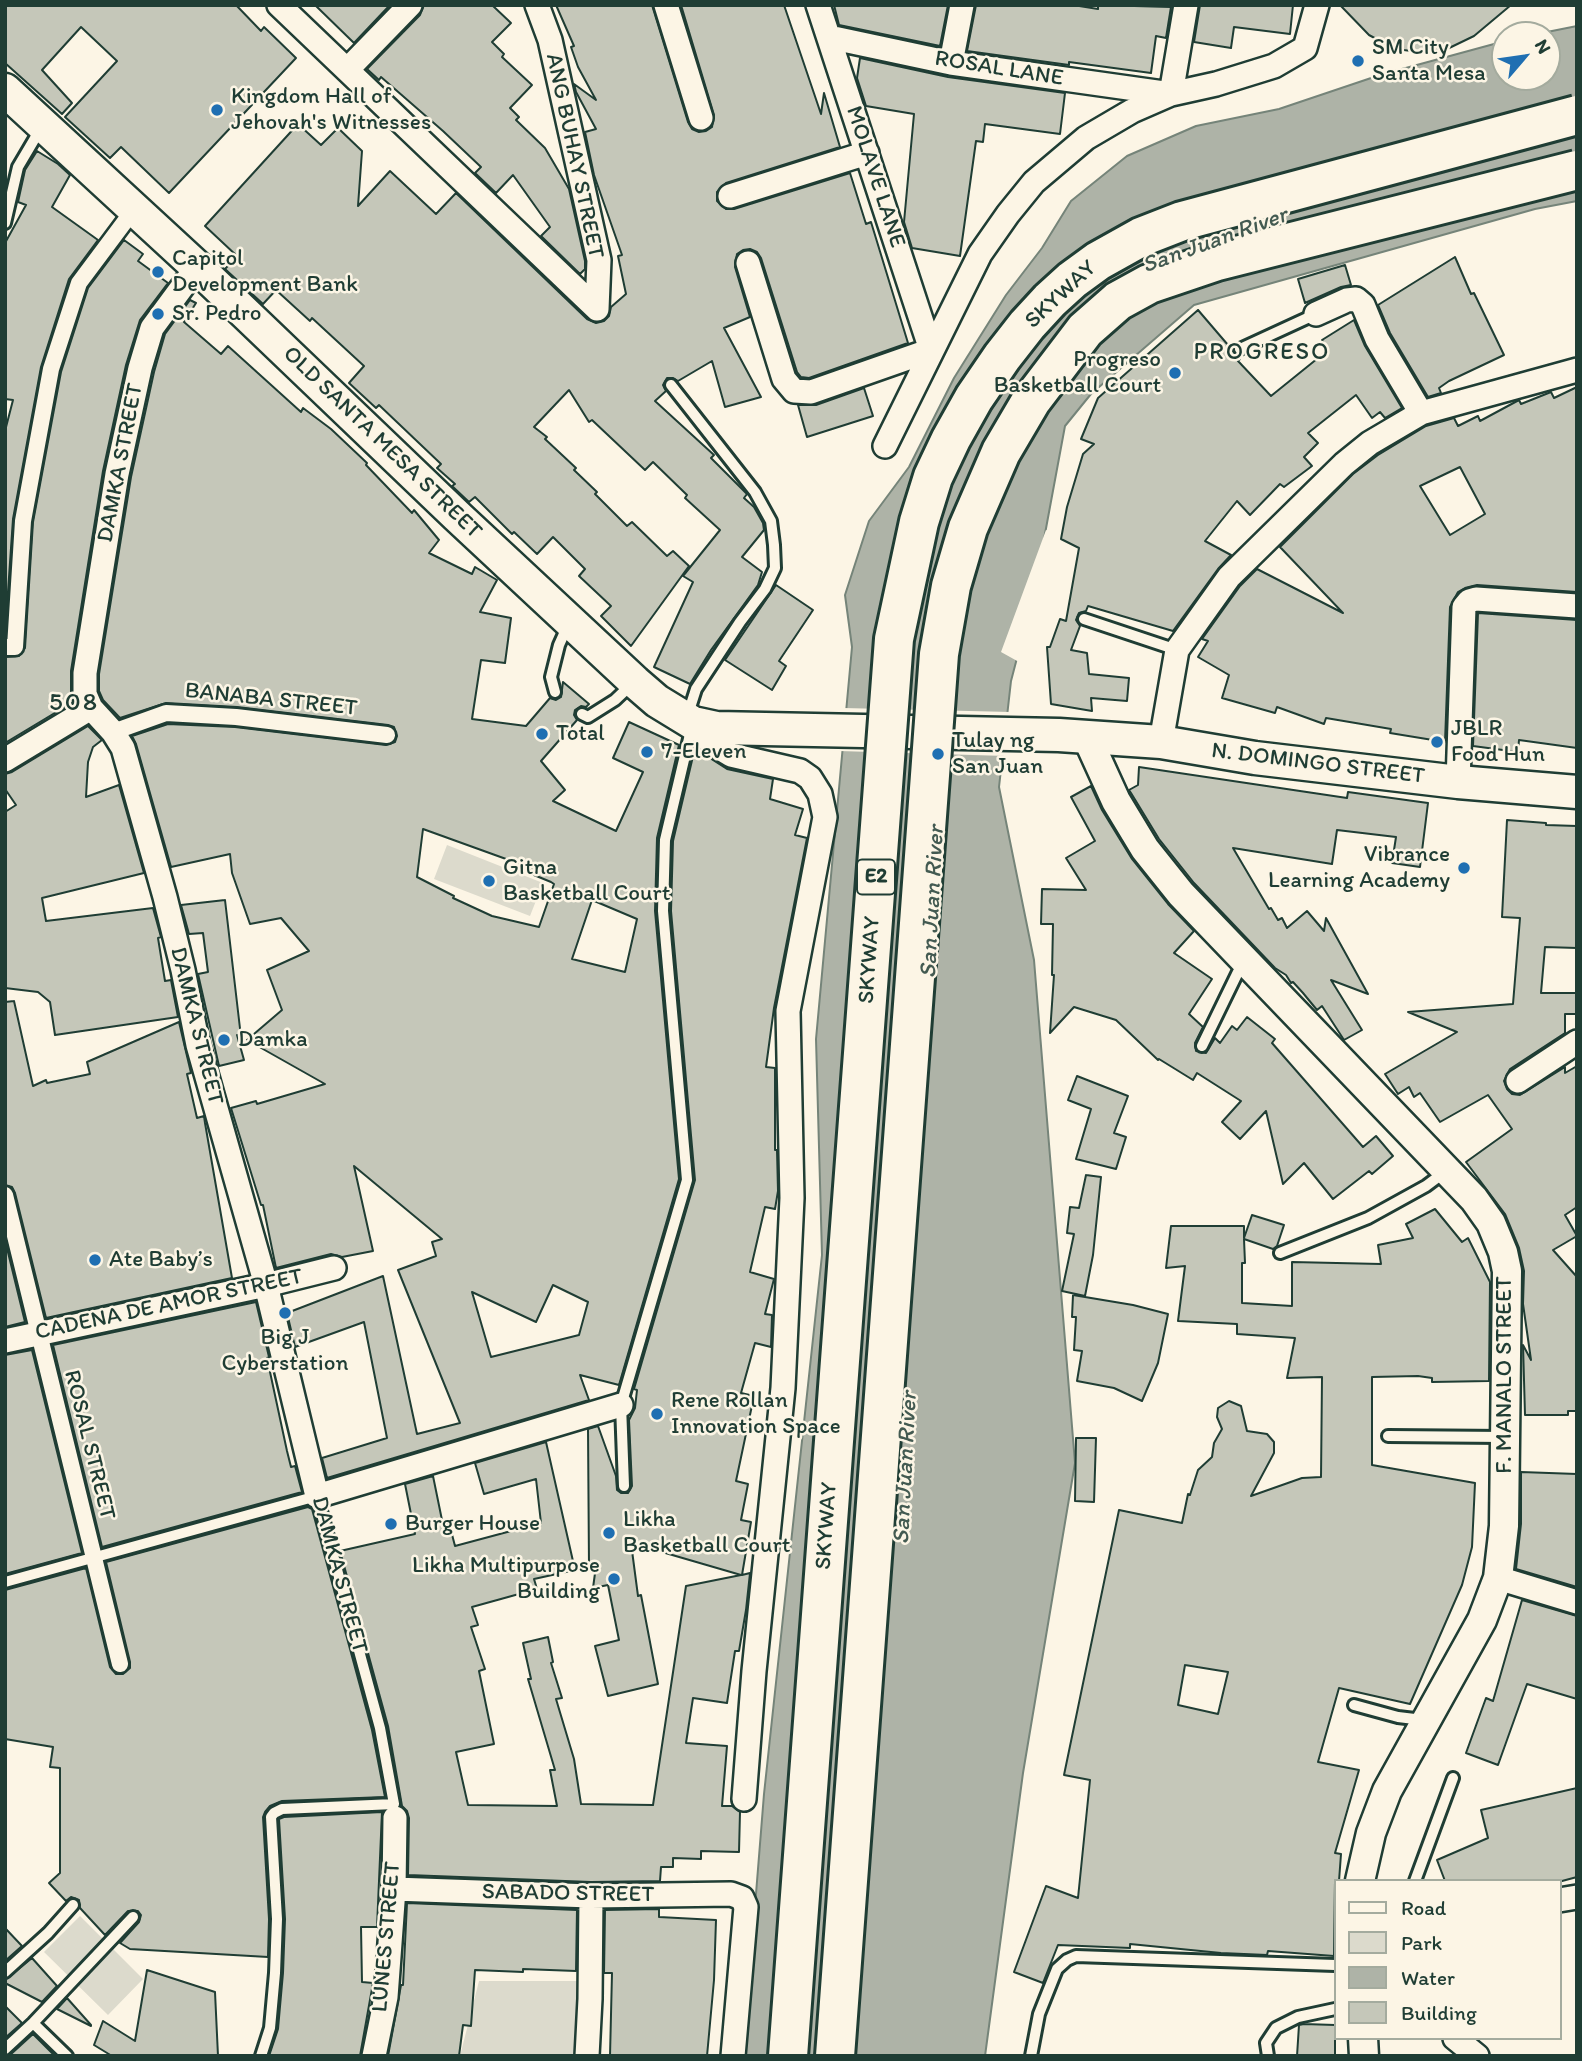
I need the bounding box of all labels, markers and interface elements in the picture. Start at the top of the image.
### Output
north arrow [1491,21,1561,91]
place label: SM City Santa Mesa [1372,34,1486,88]
text: N [1530,35,1556,58]
street label: ROSAL LANE [933,45,1065,93]
street label: ANG BUHAY STREET [539,51,609,261]
marker: SM City Santa Mesa [1350,53,1366,69]
place label: Kingdom Hall of Jehovah's Witnesses [231,83,431,137]
marker: Kingdom Hall of Jehovah's Witnesses [209,102,225,118]
street label: MOLAVE LANE [839,103,911,251]
water label: San Juan River [1138,201,1292,281]
place label: Capitol Development Bank [172,245,358,299]
street label: SKYWAY [1020,255,1102,335]
marker: Capitol Development Bank [150,264,166,280]
place label: Sr. Pedro [172,300,261,328]
marker: Sr. Pedro [150,306,166,322]
district label: PROGRESO [1194,339,1330,367]
street label: OLD SANTA MESA STREET [277,341,487,545]
place label: Progreso Basketball Court [994,346,1161,400]
marker: Progreso Basketball Court [1167,365,1183,381]
street label: DAMKA STREET [92,381,150,545]
street label: BANABA STREET [183,677,359,723]
district label: 508 [49,687,99,719]
place label: JBLR Food Hun [1451,715,1545,769]
place label: Total [556,720,605,748]
marker: Total [534,726,550,742]
place label: Tulay ng San Juan [952,727,1043,781]
marker: JBLR Food Hun [1429,734,1445,750]
street label: N. DOMINGO STREET [1210,737,1426,791]
place label: 7-Eleven [661,738,746,766]
marker: 7-Eleven [639,744,655,760]
marker: Tulay ng San Juan [930,746,946,762]
water label: San Juan River [915,825,951,979]
place label: Vibrance Learning Academy [1268,841,1450,895]
place label: Gitna Basketball Court [503,854,670,908]
road number: E2 [857,860,895,894]
marker: Vibrance Learning Academy [1456,860,1472,876]
marker: Gitna Basketball Court [481,873,497,889]
street label: SKYWAY [853,915,887,1005]
street label: DAMKA STREET [163,944,229,1108]
place label: Damka [238,1026,308,1054]
marker: Damka [216,1032,232,1048]
place label: Ate Baby’s [109,1246,213,1274]
marker: Ate Baby’s [87,1252,103,1268]
street label: CADENA DE AMOR STREET [33,1263,305,1347]
street label: F. MANALO STREET [1491,1276,1519,1474]
marker: Big J Cyberstation [277,1305,293,1321]
place label: Big J Cyberstation [222,1324,348,1378]
street label: ROSAL STREET [57,1367,121,1523]
place label: Rene Rollan Innovation Space [671,1387,841,1441]
water label: San Juan River [888,1391,924,1545]
marker: Rene Rollan Innovation Space [649,1406,665,1422]
street label: SKYWAY [810,1481,844,1571]
street label: DAMKA STREET [305,1493,373,1657]
place label: Likha Basketball Court [623,1506,790,1560]
place label: Burger House [405,1510,540,1538]
marker: Burger House [383,1516,399,1532]
marker: Likha Basketball Court [601,1525,617,1541]
place label: Likha Multipurpose Building [412,1552,600,1606]
marker: Likha Multipurpose Building [606,1571,622,1587]
street label: LUNES STREET [367,1860,407,2014]
street label: SABADO STREET [482,1879,654,1909]
legend [1334,1879,1561,2040]
text: Road [1401,1895,1446,1920]
text: Park [1401,1930,1442,1955]
text: Water [1401,1965,1455,1990]
text: Building [1401,2000,1477,2025]

